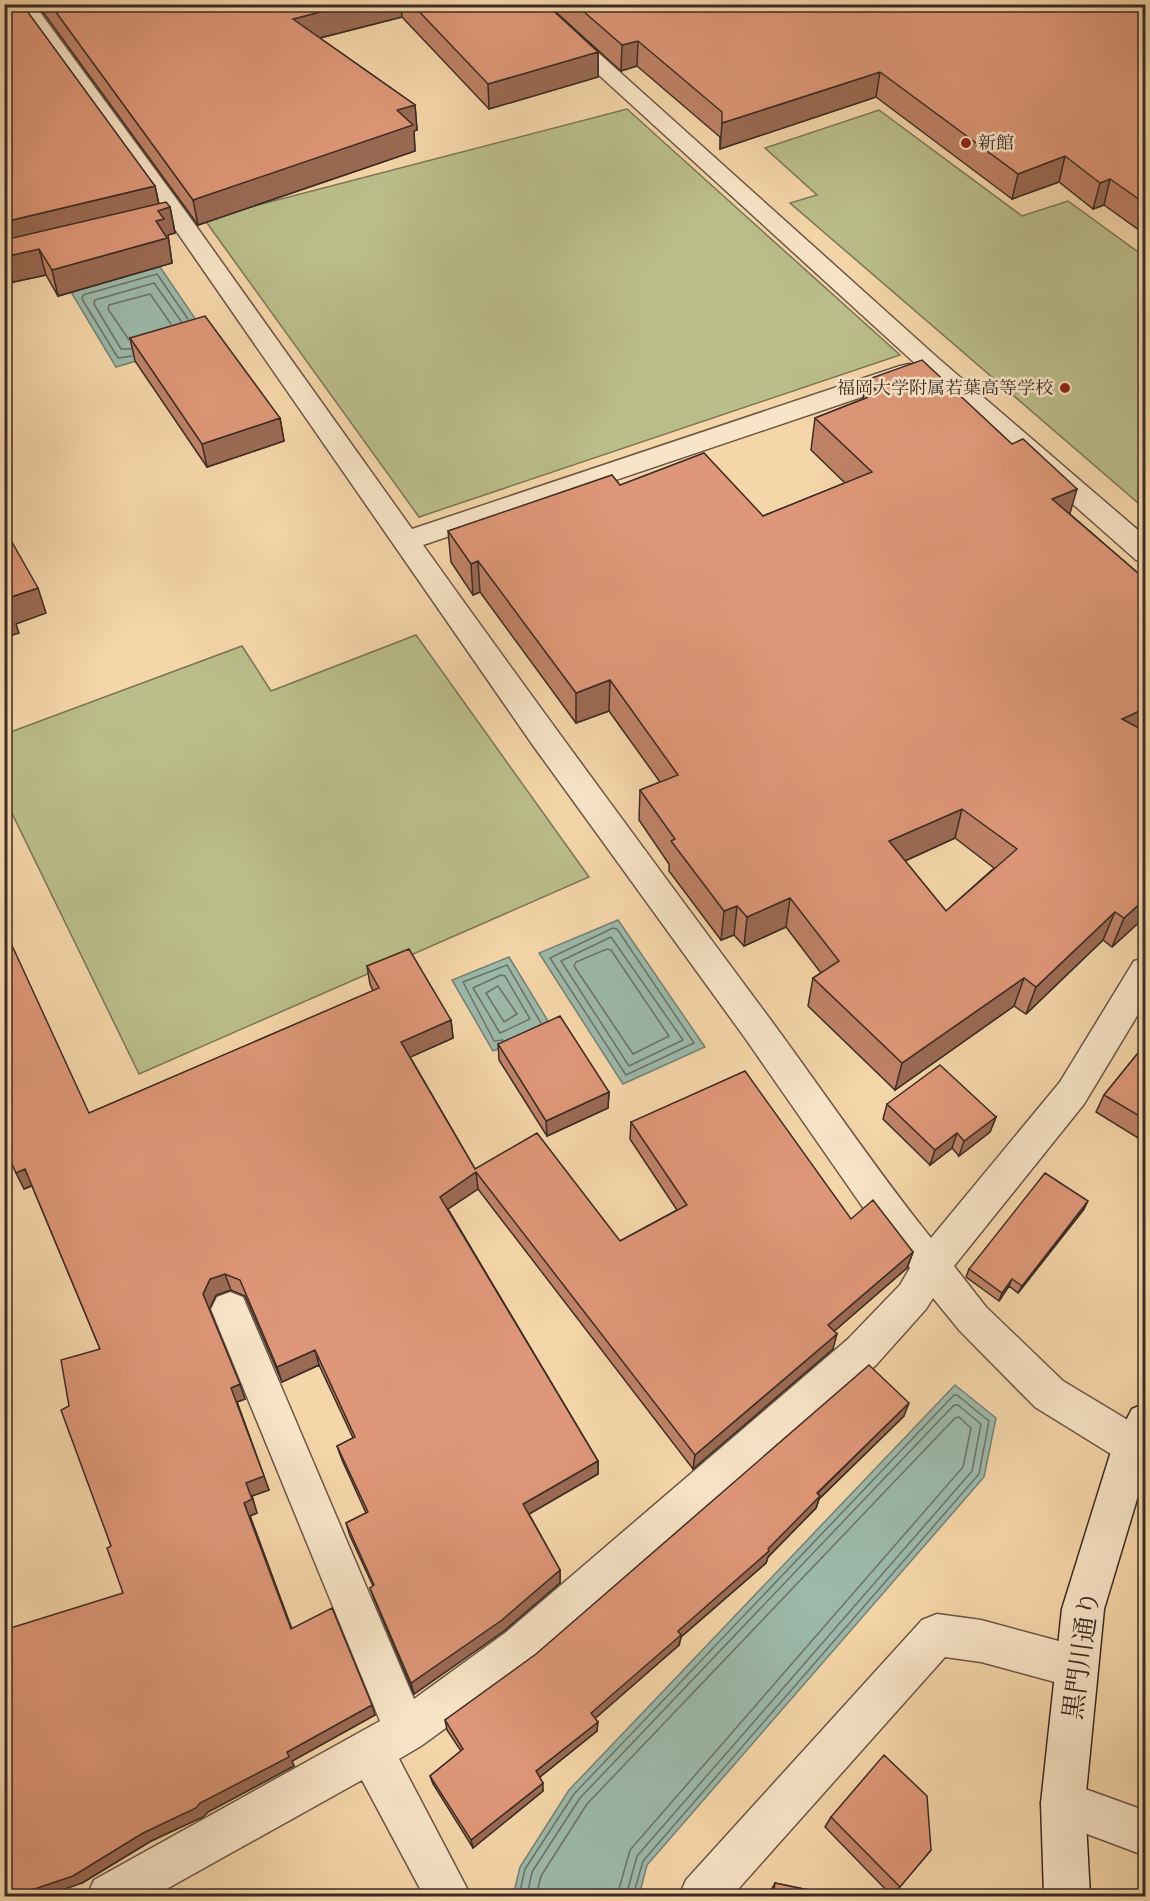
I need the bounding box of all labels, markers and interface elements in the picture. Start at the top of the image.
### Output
place label: 新館 [978,131,1014,155]
marker: 新館 [959,136,973,150]
place label: 福岡大学附属若葉高等学校 [837,376,1053,400]
marker: 福岡大学附属若葉高等学校 [1058,381,1072,395]
street label: 黒門川通り [1055,1588,1108,1722]

